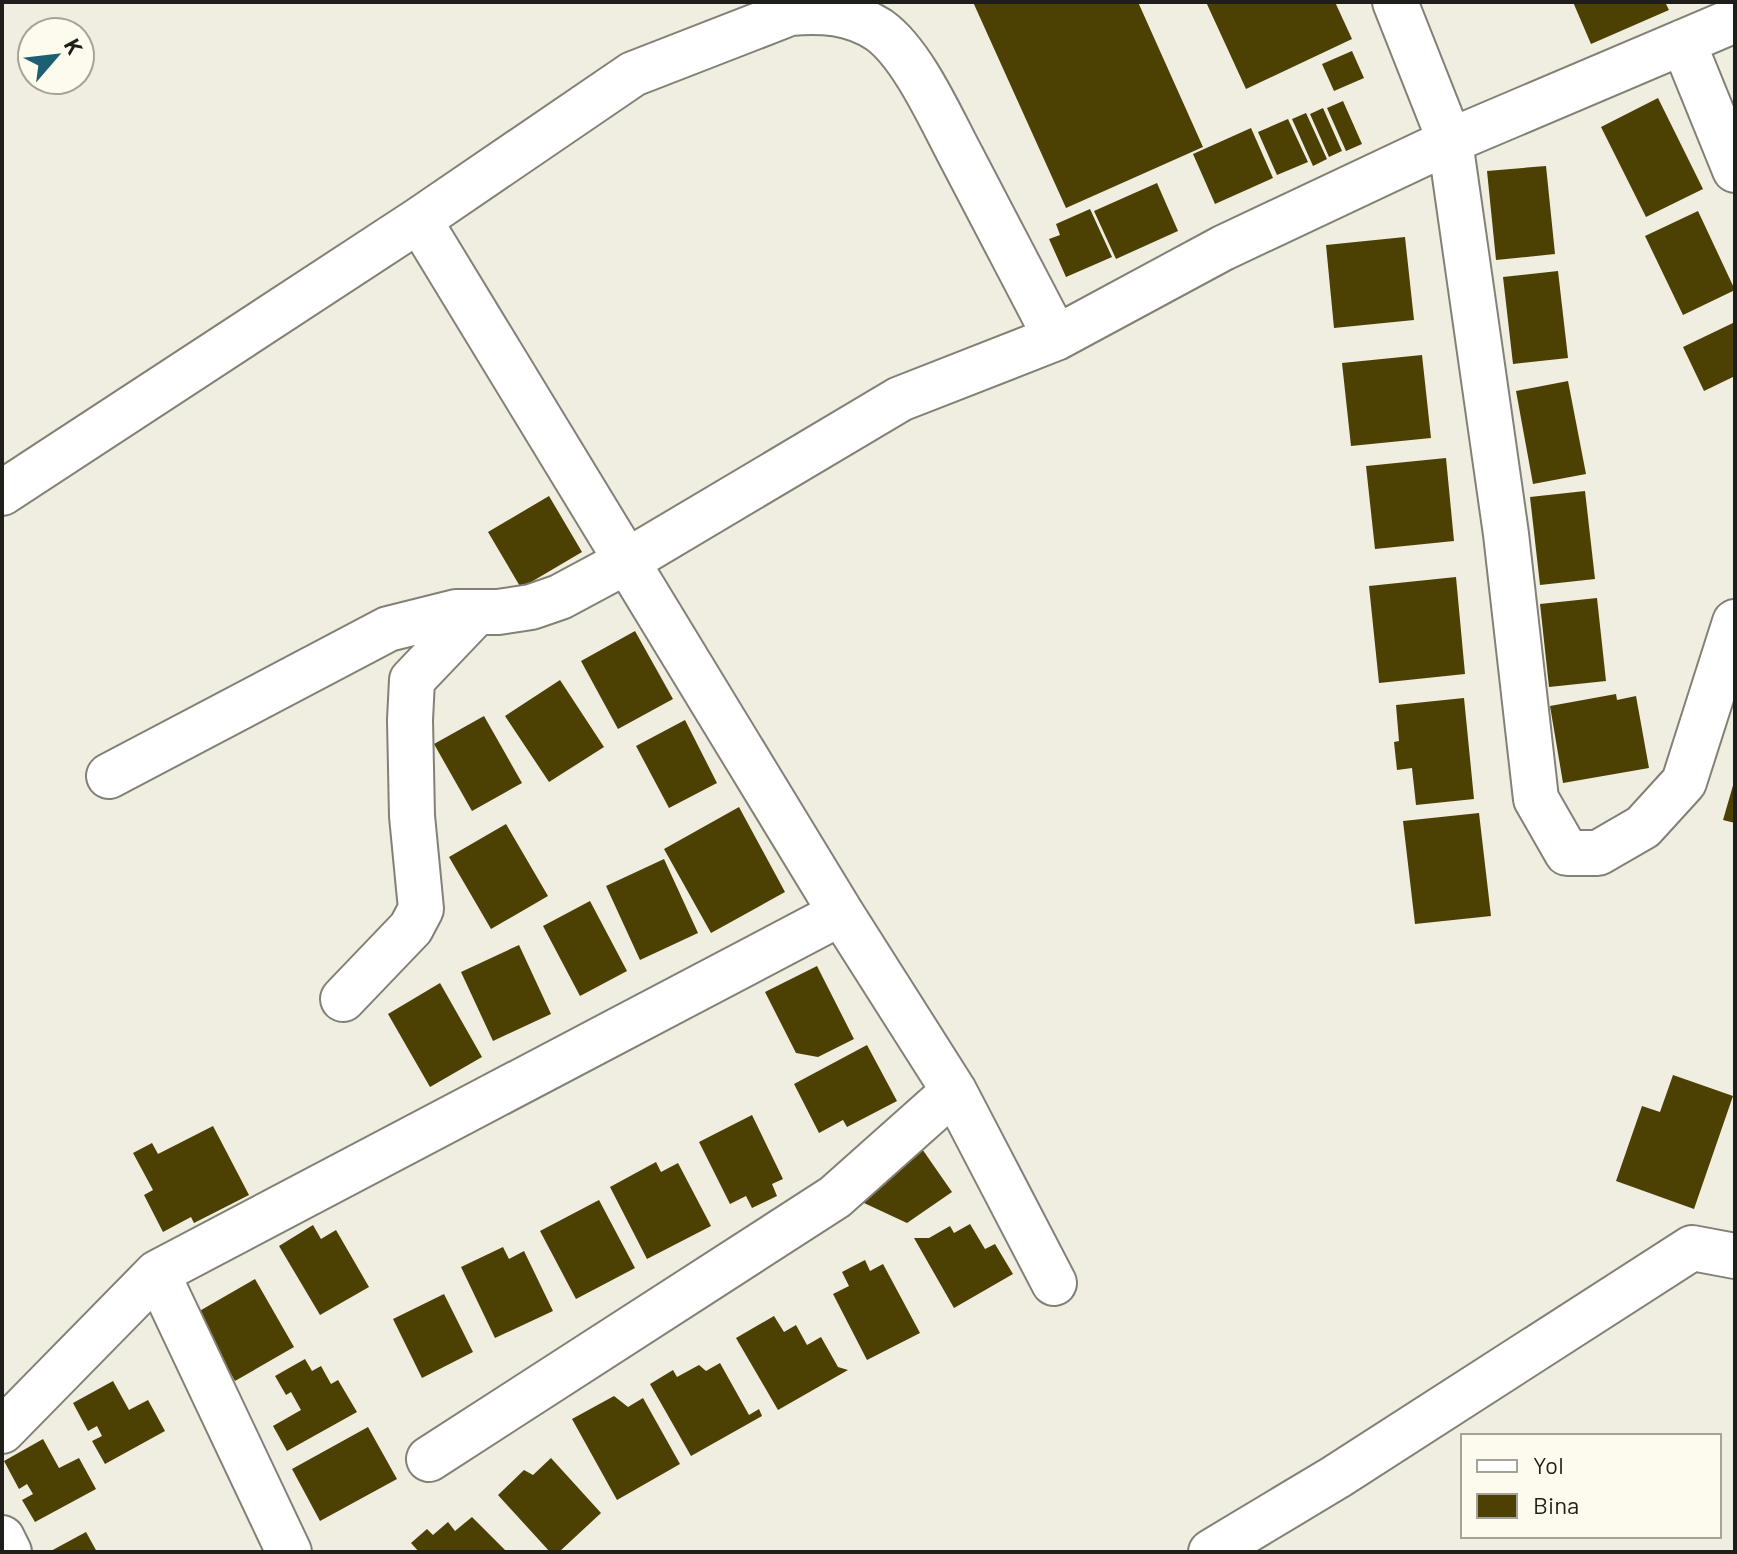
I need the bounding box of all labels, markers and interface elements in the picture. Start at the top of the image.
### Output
north arrow [16,16,96,96]
text: K [60,34,89,59]
legend [1461,1434,1721,1538]
text: Yol [1533,1450,1564,1479]
text: Bina [1533,1490,1579,1519]

